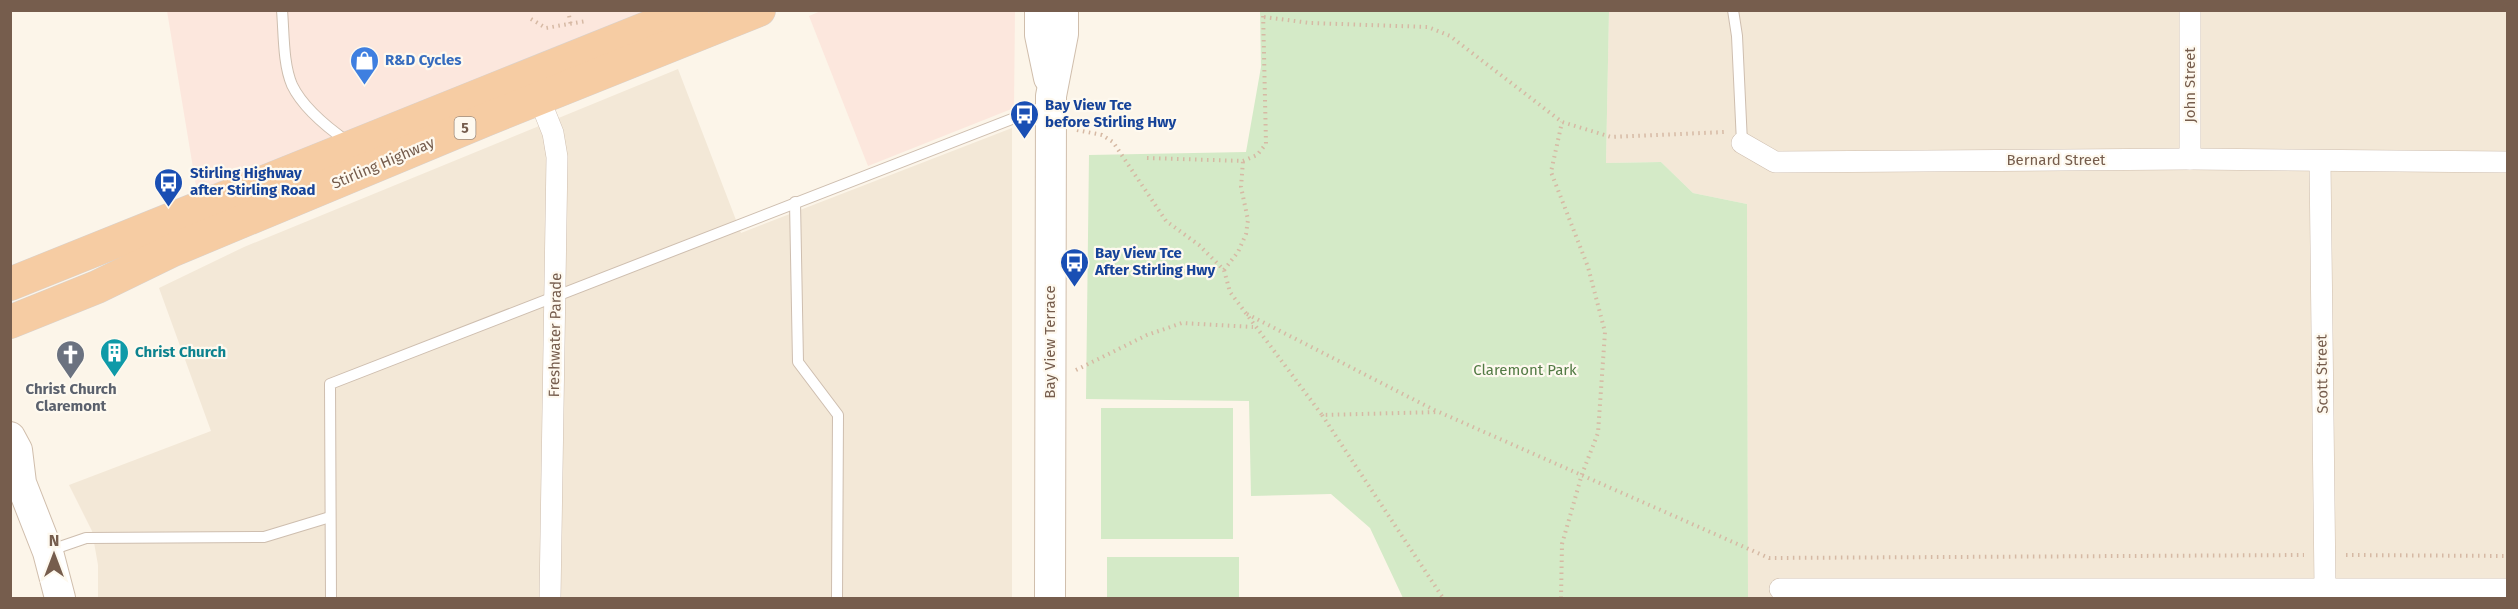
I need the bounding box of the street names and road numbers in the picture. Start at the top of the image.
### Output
street label: John Street [2181,47,2199,123]
road number: 5 [454,117,476,139]
street label: Stirling Highway [329,133,438,193]
street label: Bernard Street [2006,151,2106,169]
street label: Freshwater Parade [545,273,565,397]
street label: Bay View Terrace [1041,285,1059,399]
street label: Scott Street [2312,334,2332,414]

